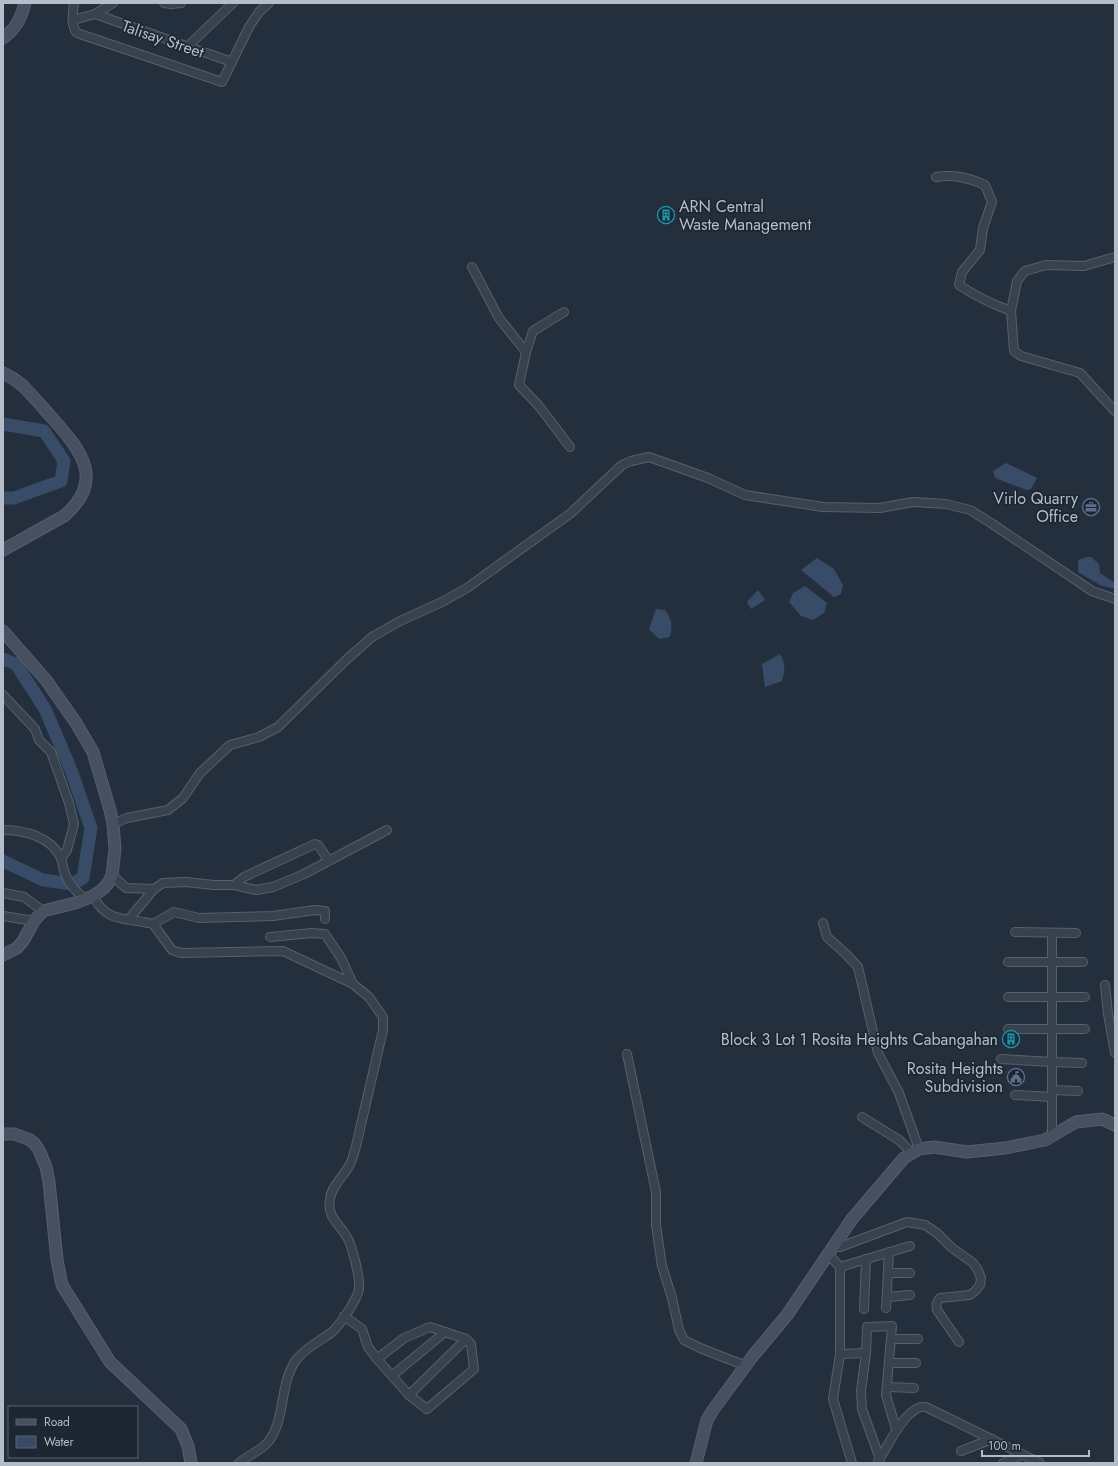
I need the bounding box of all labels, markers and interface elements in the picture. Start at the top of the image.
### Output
street label: Talisay Street [119,14,207,64]
place label: ARN Central Waste Management [679,195,811,236]
building icon: ARN Central Waste Management [656,205,676,225]
place label: Virlo Quarry Office [993,487,1079,528]
office icon: Virlo Quarry Office [1081,497,1101,517]
place label: Block 3 Lot 1 Rosita Heights Cabangahan [721,1028,998,1051]
building icon: Block 3 Lot 1 Rosita Heights Cabangahan [1001,1029,1021,1049]
place label: Rosita Heights Subdivision [907,1057,1003,1098]
public building icon: Rosita Heights Subdivision [1006,1067,1026,1087]
legend [8,1406,138,1458]
text: Road [44,1413,70,1431]
scale bar [982,1432,1089,1458]
text: Water [44,1433,75,1451]
text: 100 m [988,1437,1021,1455]

